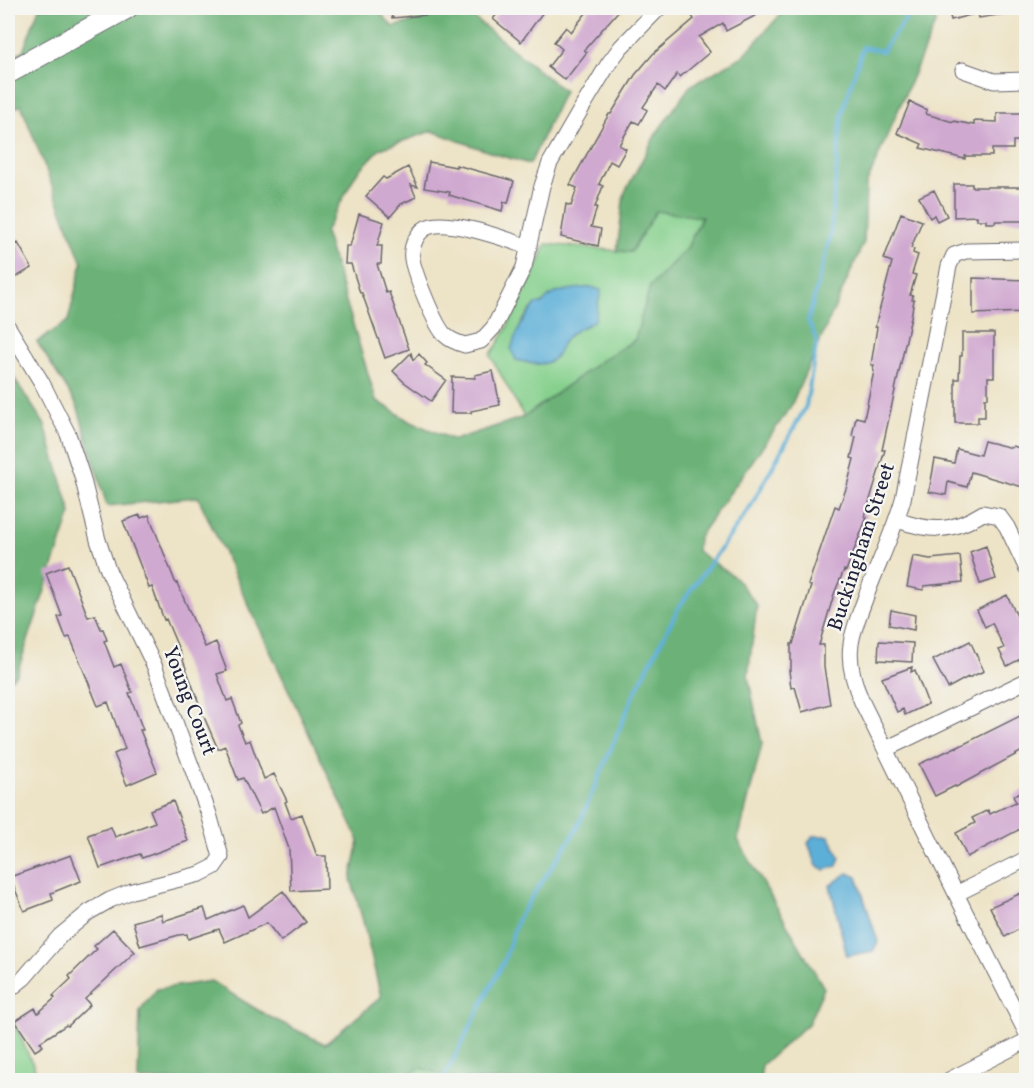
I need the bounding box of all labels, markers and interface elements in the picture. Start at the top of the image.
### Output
street label: Buckingham Street [821,459,903,635]
street label: Young Court [155,642,223,760]

